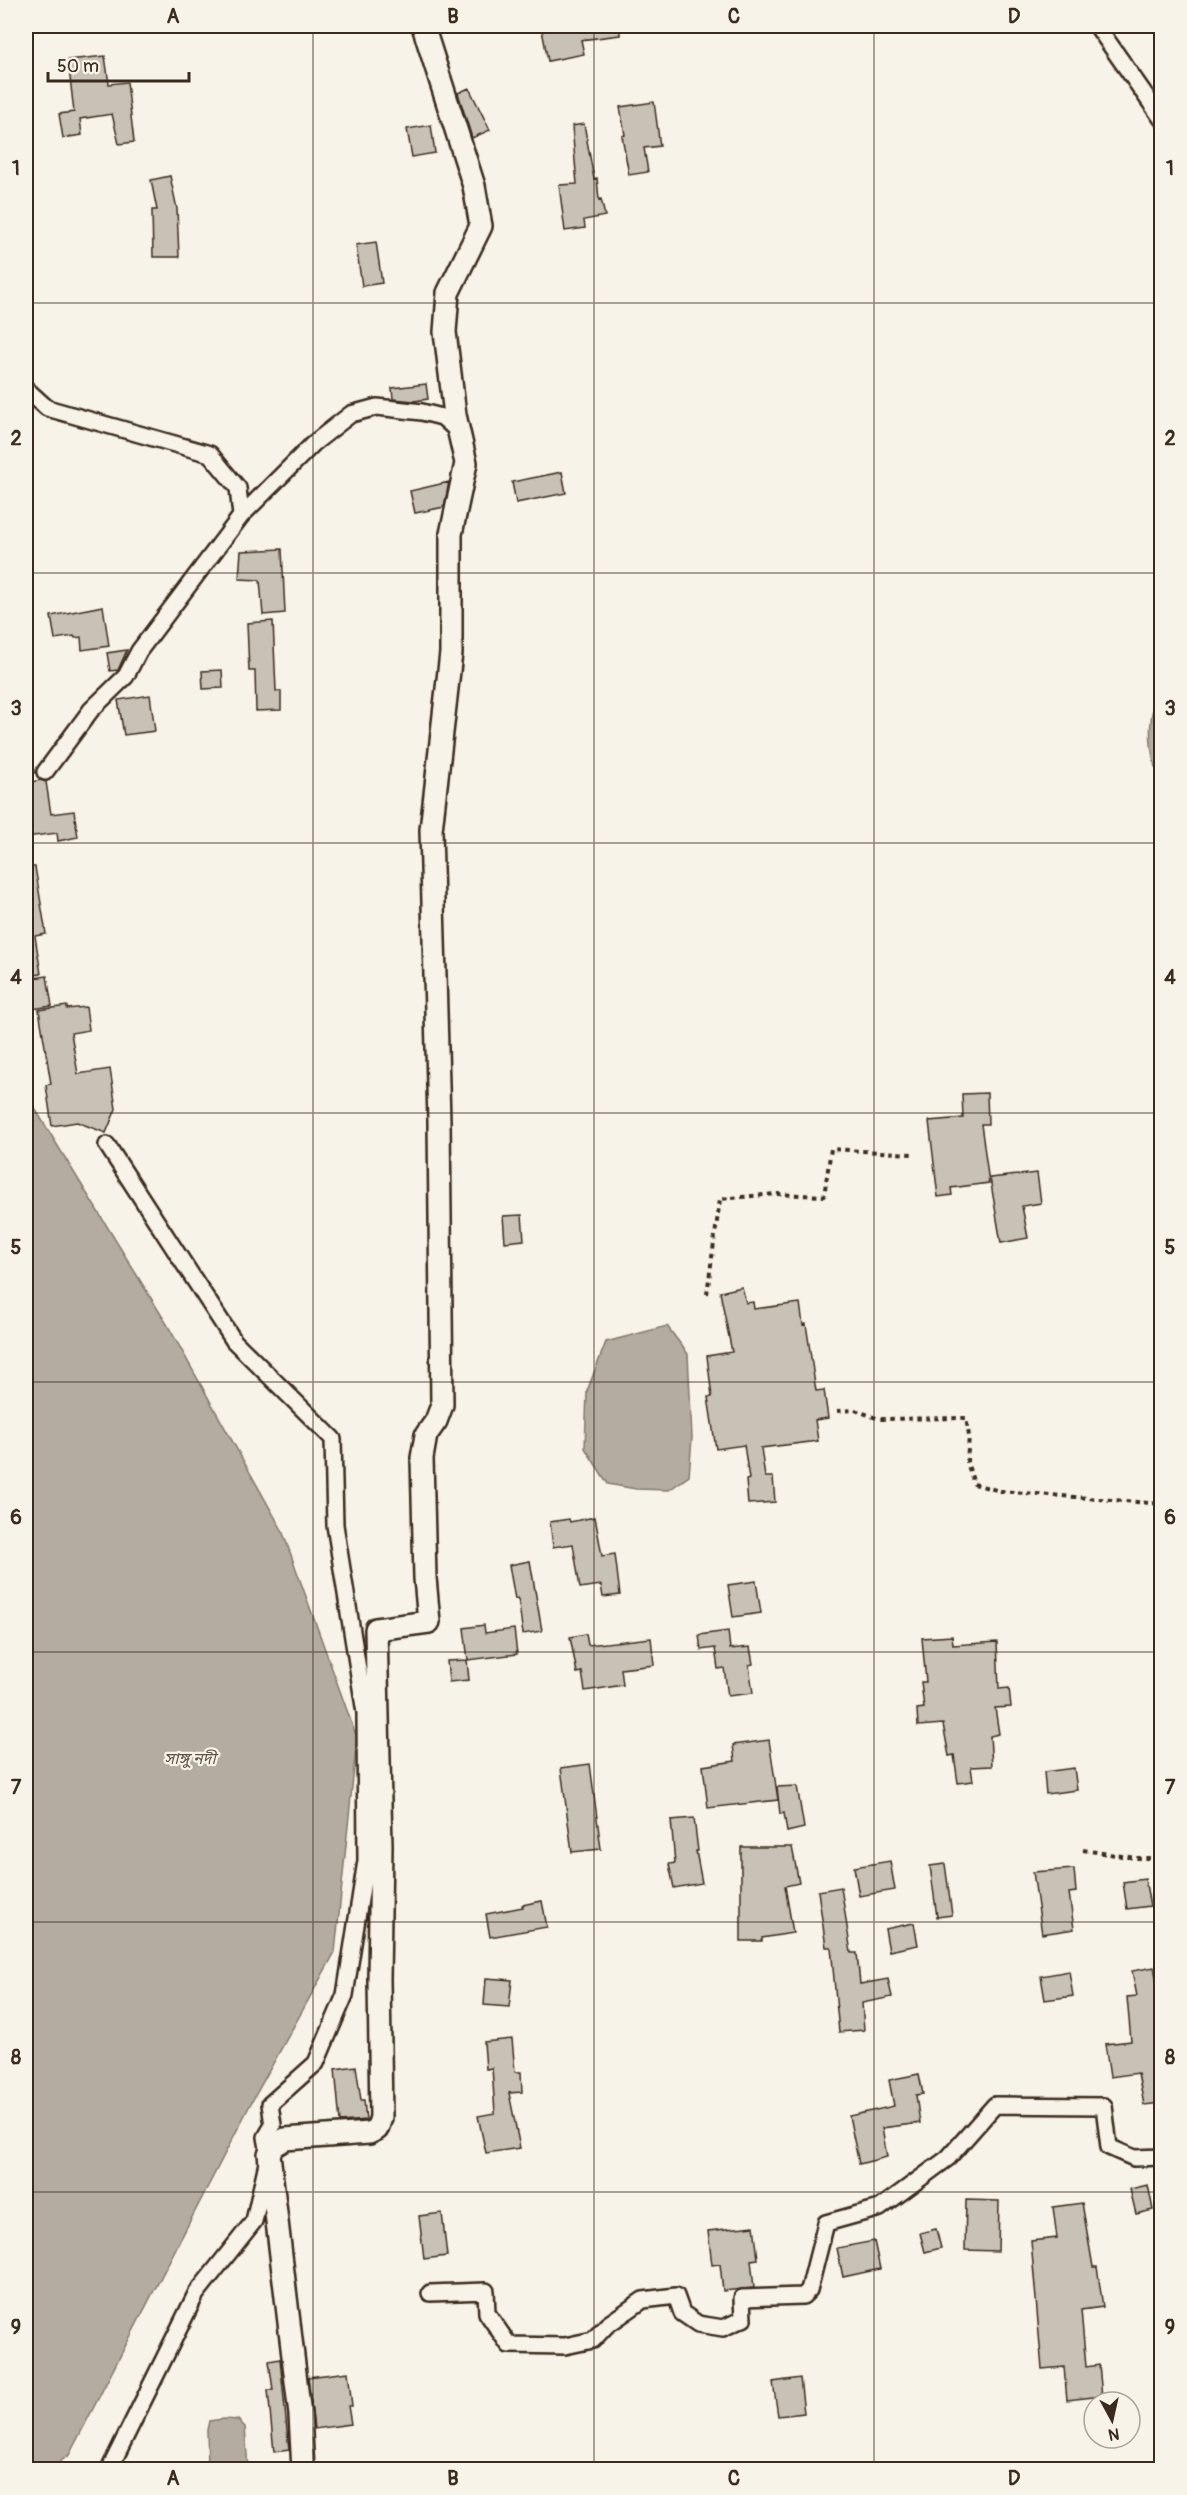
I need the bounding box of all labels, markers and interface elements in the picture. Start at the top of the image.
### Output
text: A [167,4,180,29]
text: B [447,4,459,29]
text: C [728,4,740,29]
text: D [1008,4,1021,29]
scale bar [48,45,189,83]
text: 50 m [57,55,99,78]
text: 1 [12,156,20,181]
text: 1 [1166,156,1174,181]
text: 2 [10,426,22,451]
text: 2 [1164,426,1176,451]
text: 3 [10,696,22,721]
text: 3 [1164,696,1176,721]
text: 4 [10,965,22,990]
text: 4 [1164,965,1176,990]
text: 5 [11,1235,22,1260]
text: 5 [1165,1235,1176,1260]
text: 6 [10,1505,22,1530]
text: 6 [1164,1505,1176,1530]
water label: সাঙ্গু নদী [164,1749,218,1769]
text: 7 [11,1775,22,1800]
text: 7 [1165,1775,1176,1800]
text: 8 [11,2045,21,2070]
text: 8 [1165,2045,1175,2070]
text: 9 [11,2315,21,2340]
text: 9 [1165,2315,1175,2340]
north arrow [1082,2390,1142,2450]
text: N [1107,2423,1121,2445]
text: A [167,2466,180,2491]
text: B [447,2466,459,2491]
text: C [728,2466,740,2491]
text: D [1008,2466,1021,2491]

